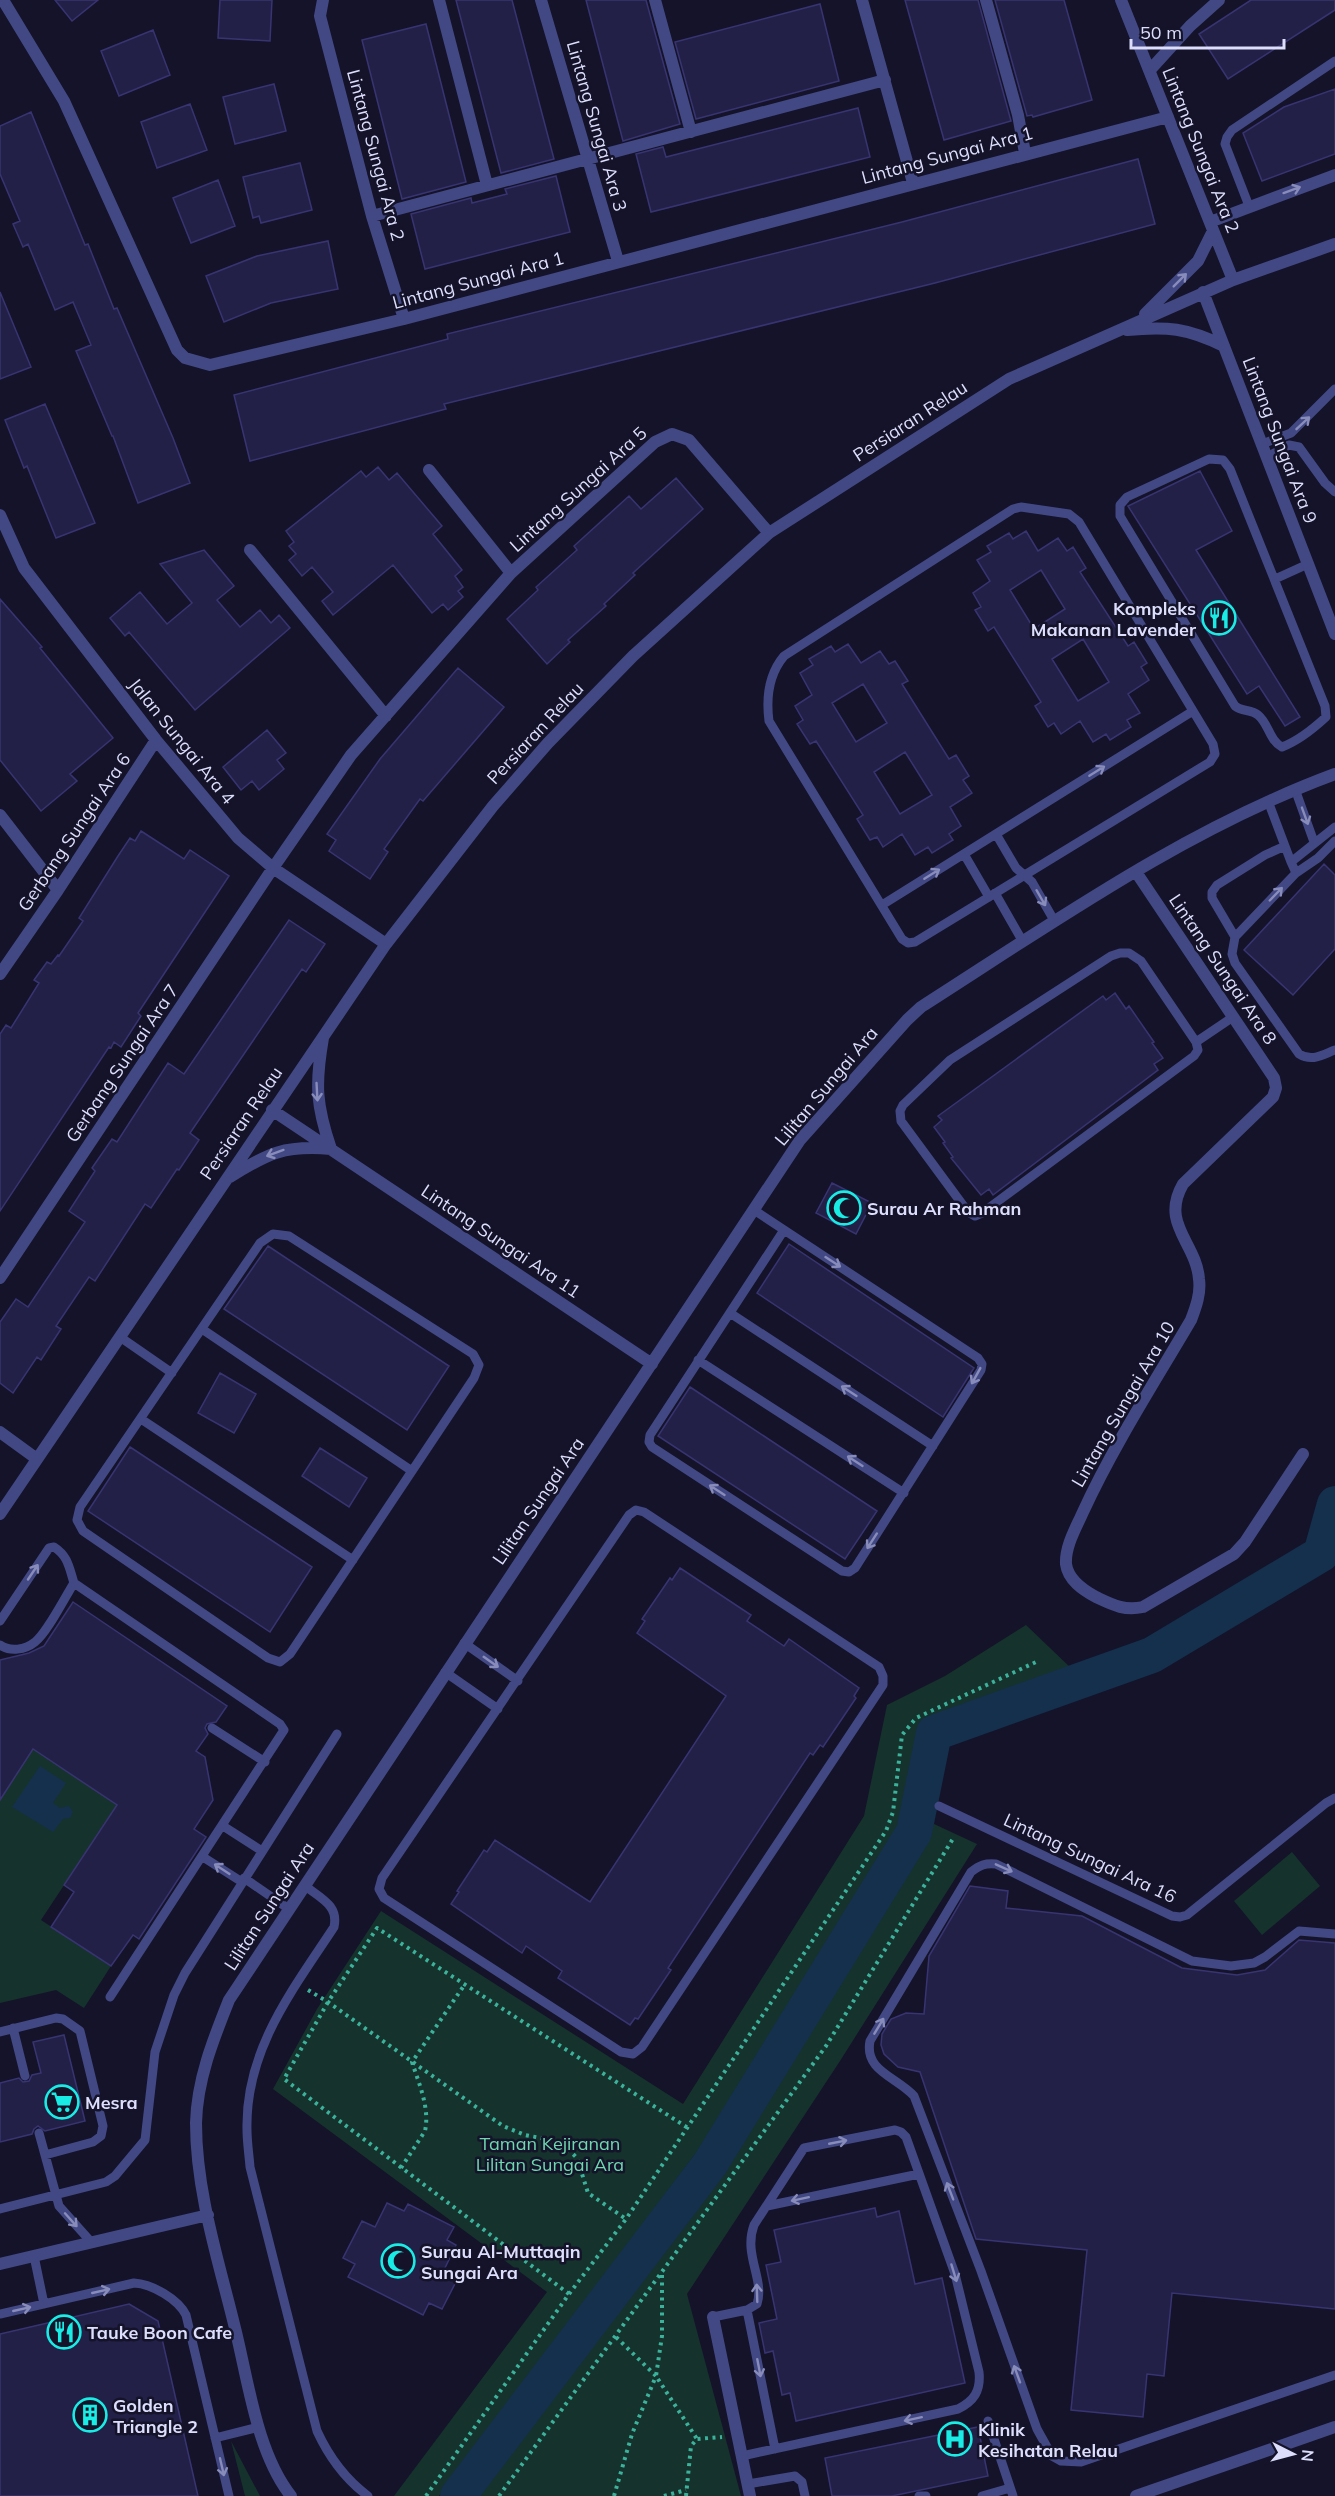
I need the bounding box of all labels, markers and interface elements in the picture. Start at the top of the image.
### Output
scale bar [1131,12,1284,50]
text: 50 m [1140,21,1182,44]
street label: Lintang Sungai Ara 3 [562,38,632,214]
street label: Lintang Sungai Ara 2 [1157,64,1245,236]
street label: Lintang Sungai Ara 2 [342,67,410,243]
street label: Lintang Sungai Ara 1 [859,121,1035,189]
one-way arrow [1282,184,1301,195]
street label: Lintang Sungai Ara 1 [390,246,566,314]
one-way arrow [1172,273,1187,288]
street label: Lintang Sungai Ara 9 [1238,353,1322,527]
street label: Persiaran Relau [849,376,971,466]
one-way arrow [1295,416,1310,430]
street label: Lintang Sungai Ara 5 [505,421,651,557]
place label: Kompleks Makanan Lavender [1031,597,1197,641]
restaurant icon: Kompleks Makanan Lavender [1201,600,1237,636]
street label: Jalan Sungai Ara 4 [124,673,240,809]
street label: Persiaran Relau [482,677,588,789]
street label: Gerbang Sungai Ara 6 [12,748,136,916]
one-way arrow [1088,765,1105,777]
one-way arrow [1300,806,1311,825]
one-way arrow [923,868,940,880]
one-way arrow [1268,887,1283,902]
one-way arrow [1035,889,1047,906]
street label: Lintang Sungai Ara 8 [1164,889,1282,1049]
street label: Gerbang Sungai Ara 7 [60,979,184,1147]
street label: Lilitan Sungai Ara [770,1022,882,1150]
street label: Persiaran Relau [195,1062,287,1184]
one-way arrow [312,1081,323,1101]
one-way arrow [266,1149,285,1160]
street label: Lintang Sungai Ara 11 [417,1179,585,1303]
mosque icon: Surau Ar Rahman [826,1190,862,1226]
place label: Surau Ar Rahman [867,1197,1021,1220]
one-way arrow [824,1256,841,1268]
street label: Lintang Sungai Ara 10 [1066,1317,1180,1491]
one-way arrow [970,1367,982,1384]
one-way arrow [841,1385,858,1397]
street label: Lilitan Sungai Ara [487,1433,589,1569]
one-way arrow [847,1455,864,1467]
one-way arrow [710,1484,726,1496]
one-way arrow [866,1533,879,1550]
one-way arrow [27,1564,39,1581]
one-way arrow [482,1656,499,1668]
street label: Lintang Sungai Ara 16 [1000,1808,1180,1908]
street label: Lilitan Sungai Ara [219,1838,319,1974]
one-way arrow [214,1863,231,1875]
one-way arrow [994,1863,1012,1875]
one-way arrow [873,2018,885,2035]
supermarket icon: Mesra [44,2084,80,2120]
place label: Mesra [85,2091,138,2114]
park label: Taman Kejiranan Lilitan Sungai Ara [476,2132,624,2176]
one-way arrow [827,2136,847,2147]
one-way arrow [944,2182,955,2201]
one-way arrow [791,2194,810,2205]
one-way arrow [64,2212,78,2227]
place label: Surau Al-Muttaqin Sungai Ara [421,2240,581,2284]
mosque icon: Surau Al-Muttaqin Sungai Ara [380,2243,416,2279]
one-way arrow [949,2263,960,2282]
one-way arrow [751,2283,762,2303]
one-way arrow [91,2285,110,2296]
one-way arrow [12,2302,31,2314]
restaurant icon: Tauke Boon Cafe [46,2314,82,2350]
place label: Tauke Boon Cafe [87,2321,232,2344]
one-way arrow [754,2357,765,2377]
one-way arrow [1011,2365,1022,2384]
place label: Golden Triangle 2 [113,2394,198,2438]
building icon: Golden Triangle 2 [72,2397,108,2433]
one-way arrow [904,2413,923,2425]
place label: Klinik Kesihatan Relau [978,2418,1118,2462]
hospital icon: Klinik Kesihatan Relau [937,2421,973,2457]
north arrow [1263,2424,1323,2484]
text: N [1297,2449,1318,2463]
one-way arrow [216,2457,228,2476]

